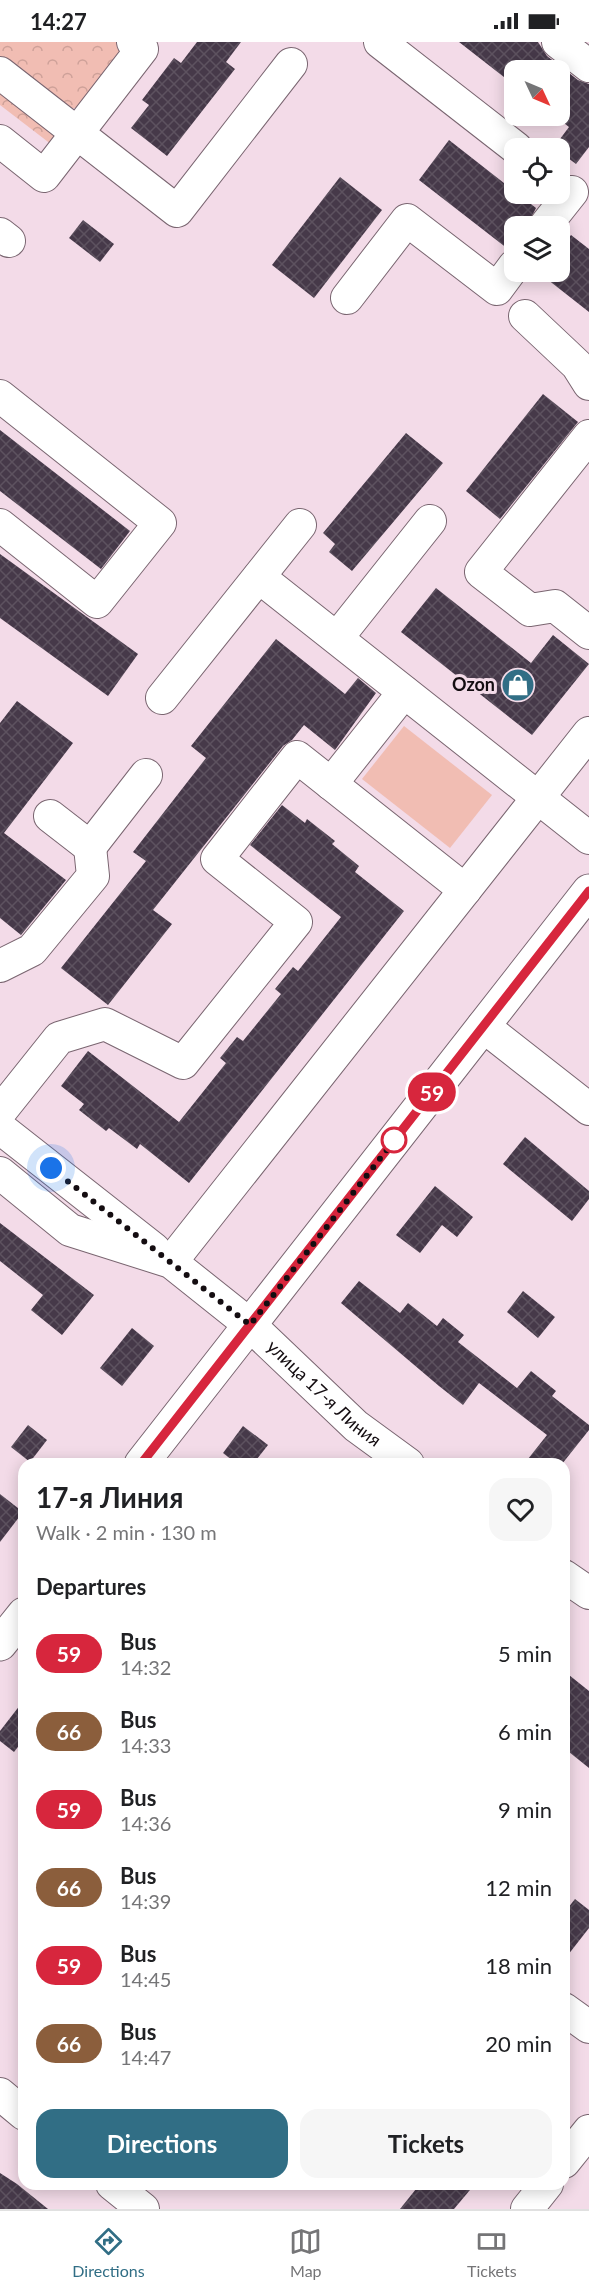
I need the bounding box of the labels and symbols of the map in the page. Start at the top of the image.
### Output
north arrow [504,60,570,126]
shop icon: Ozon [500,667,536,703]
place label: Ozon [452,673,495,695]
line badge: 59 [405,1072,459,1112]
unlabelled marker [381,1127,407,1153]
your location [36,1153,66,1183]
street label: улица 17-я Линия [263,1335,386,1451]

